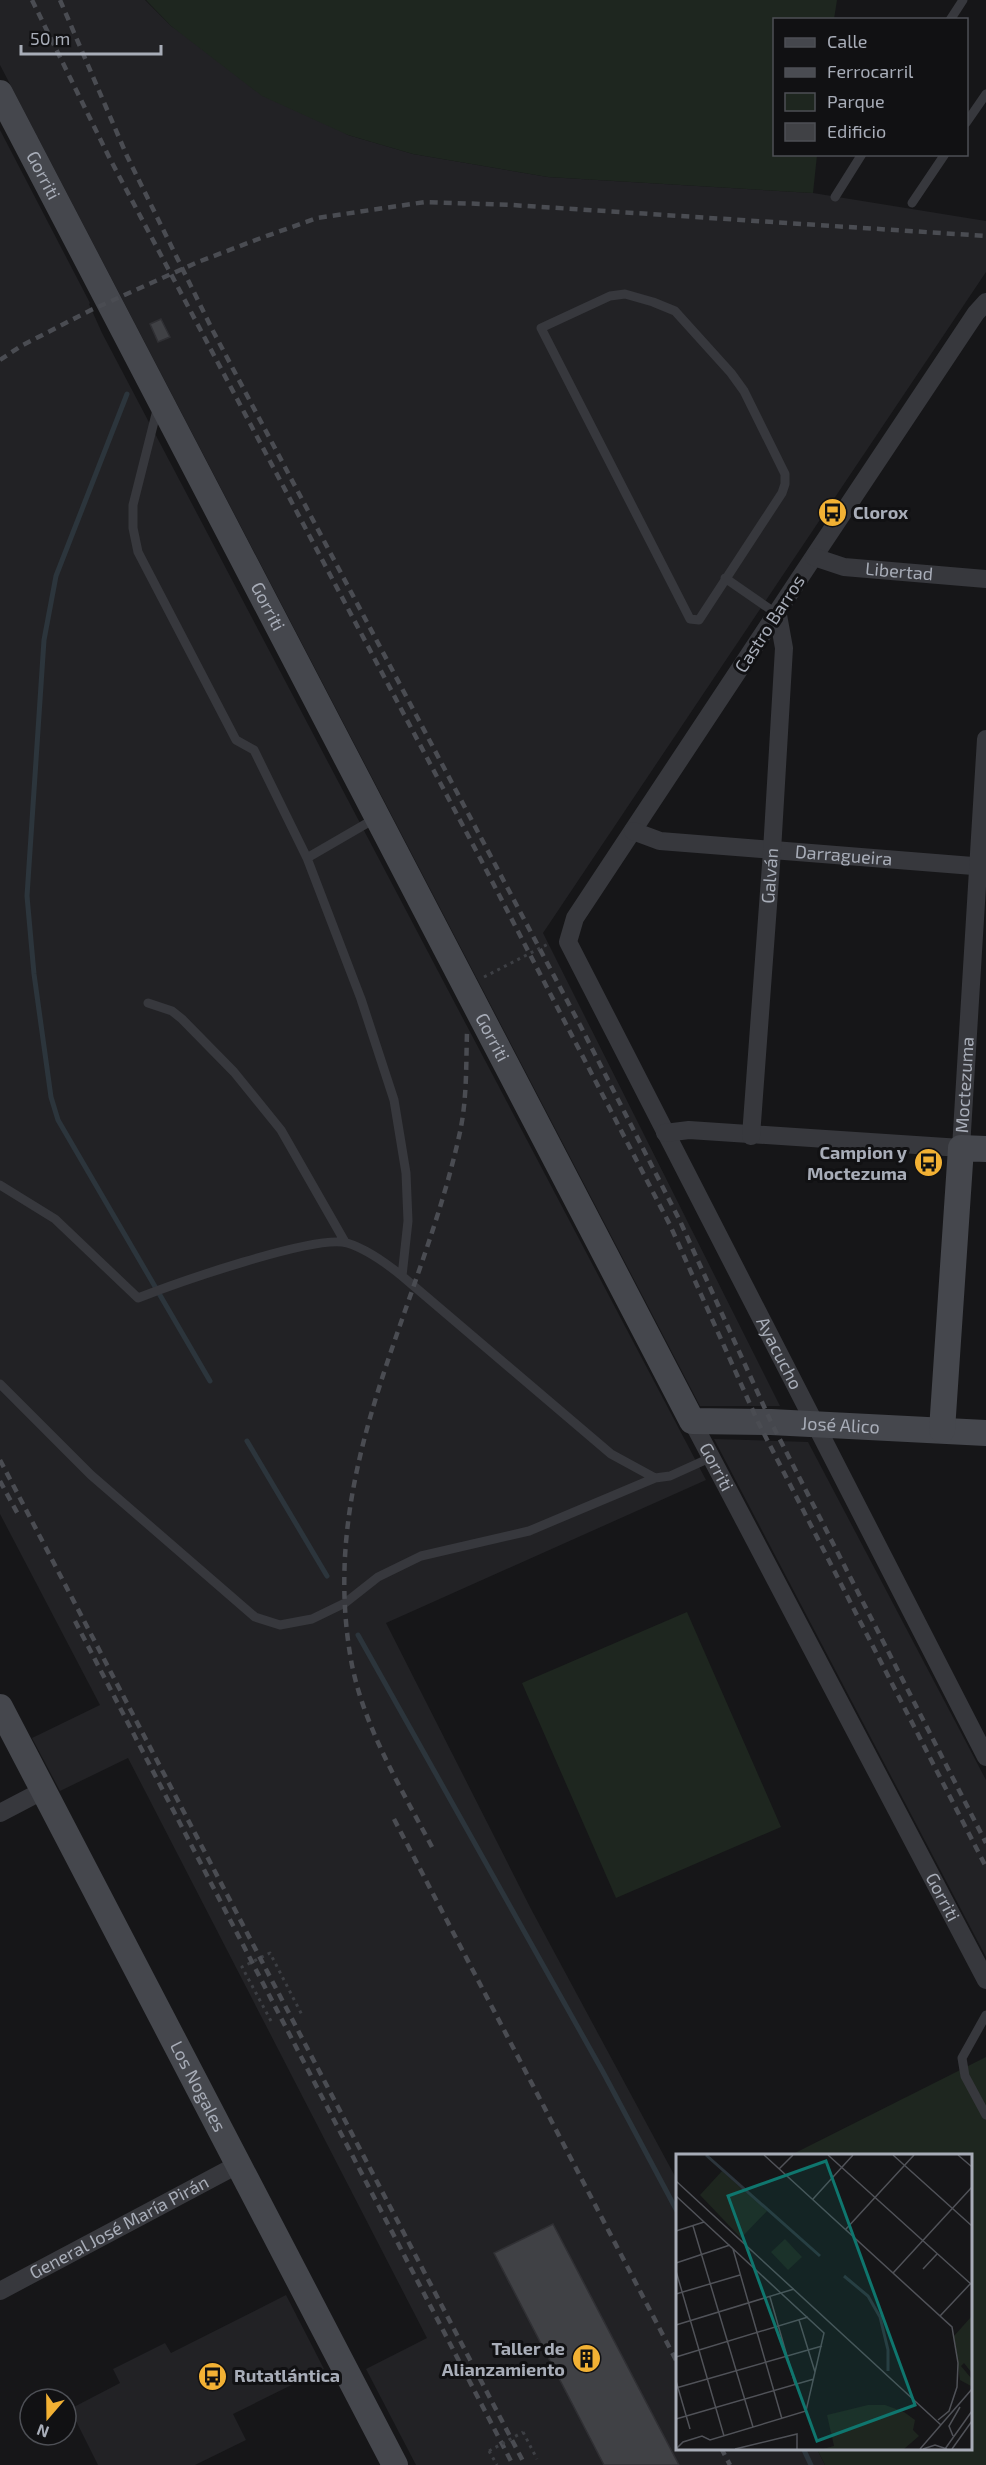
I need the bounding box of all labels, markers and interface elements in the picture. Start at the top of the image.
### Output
scale bar [21,18,160,56]
legend [773,18,968,156]
text: 50 m [30,27,70,49]
text: Calle [827,30,868,52]
text: Ferrocarril [827,60,914,82]
text: Parque [827,90,885,112]
text: Edificio [827,120,886,142]
street label: Gorriti [22,147,66,203]
bus stop icon: Clorox [816,497,848,529]
place label: Clorox [853,501,909,523]
street label: Libertad [864,557,934,584]
street label: Castro Barros [729,571,809,676]
street label: Gorriti [247,578,290,634]
street label: Darragueira [794,840,893,869]
street label: Galván [756,847,782,904]
street label: Gorriti [471,1009,515,1065]
street label: Moctezuma [950,1036,978,1134]
place label: Campion y Moctezuma [807,1141,908,1184]
bus stop icon: Campion y Moctezuma [912,1147,944,1179]
street label: Ayacucho [752,1313,808,1393]
street label: José Alico [801,1412,880,1438]
street label: Gorriti [695,1439,739,1495]
street label: Gorriti [922,1869,965,1925]
street label: Los Nogales [166,2037,231,2135]
inset map [676,2154,971,2450]
street label: General José María Pirán [25,2170,212,2283]
place label: Taller de Alianzamiento [442,2337,565,2380]
building icon: Taller de Alianzamiento [570,2343,602,2375]
bus stop icon: Rutatlántica [197,2360,229,2392]
place label: Rutatlántica [234,2364,340,2386]
north arrow [18,2387,78,2447]
text: N [34,2421,51,2442]

